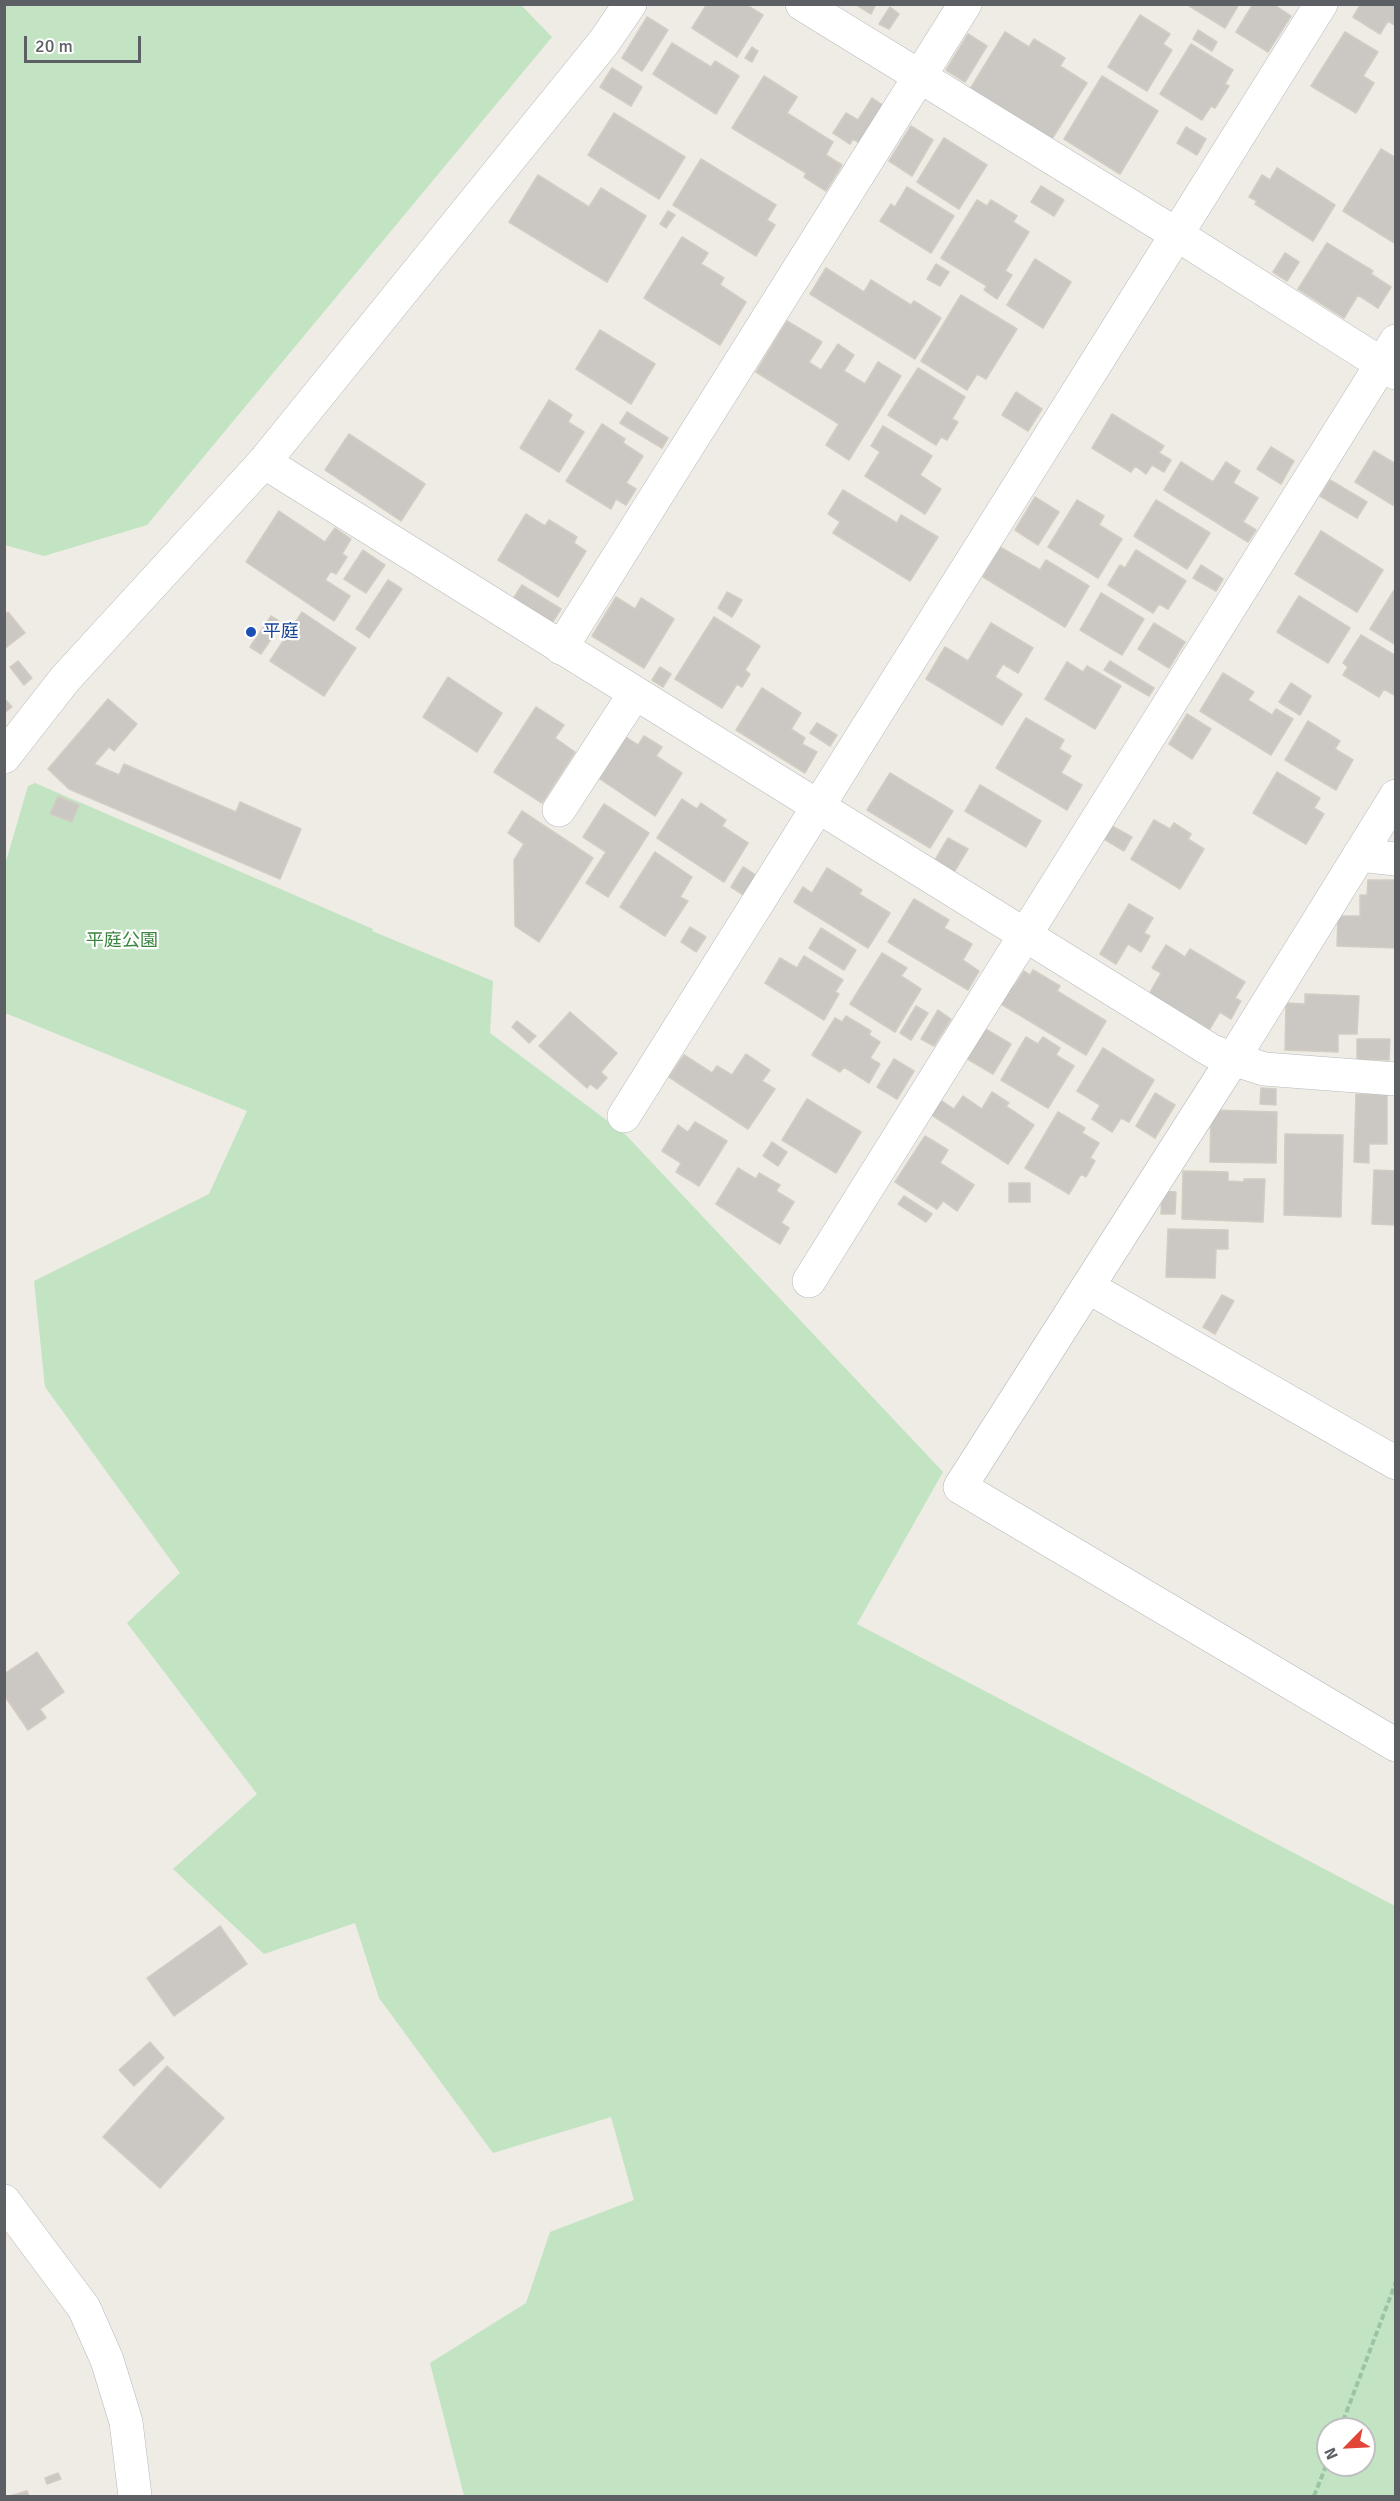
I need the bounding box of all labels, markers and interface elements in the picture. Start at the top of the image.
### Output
scale bar [27,24,144,62]
text: 20 m [35,35,73,57]
place label: 平庭 [263,621,299,643]
marker: 平庭 [244,625,258,639]
park label: 平庭公園 [86,930,158,952]
north arrow [1316,2417,1376,2477]
text: N [1320,2444,1343,2463]

